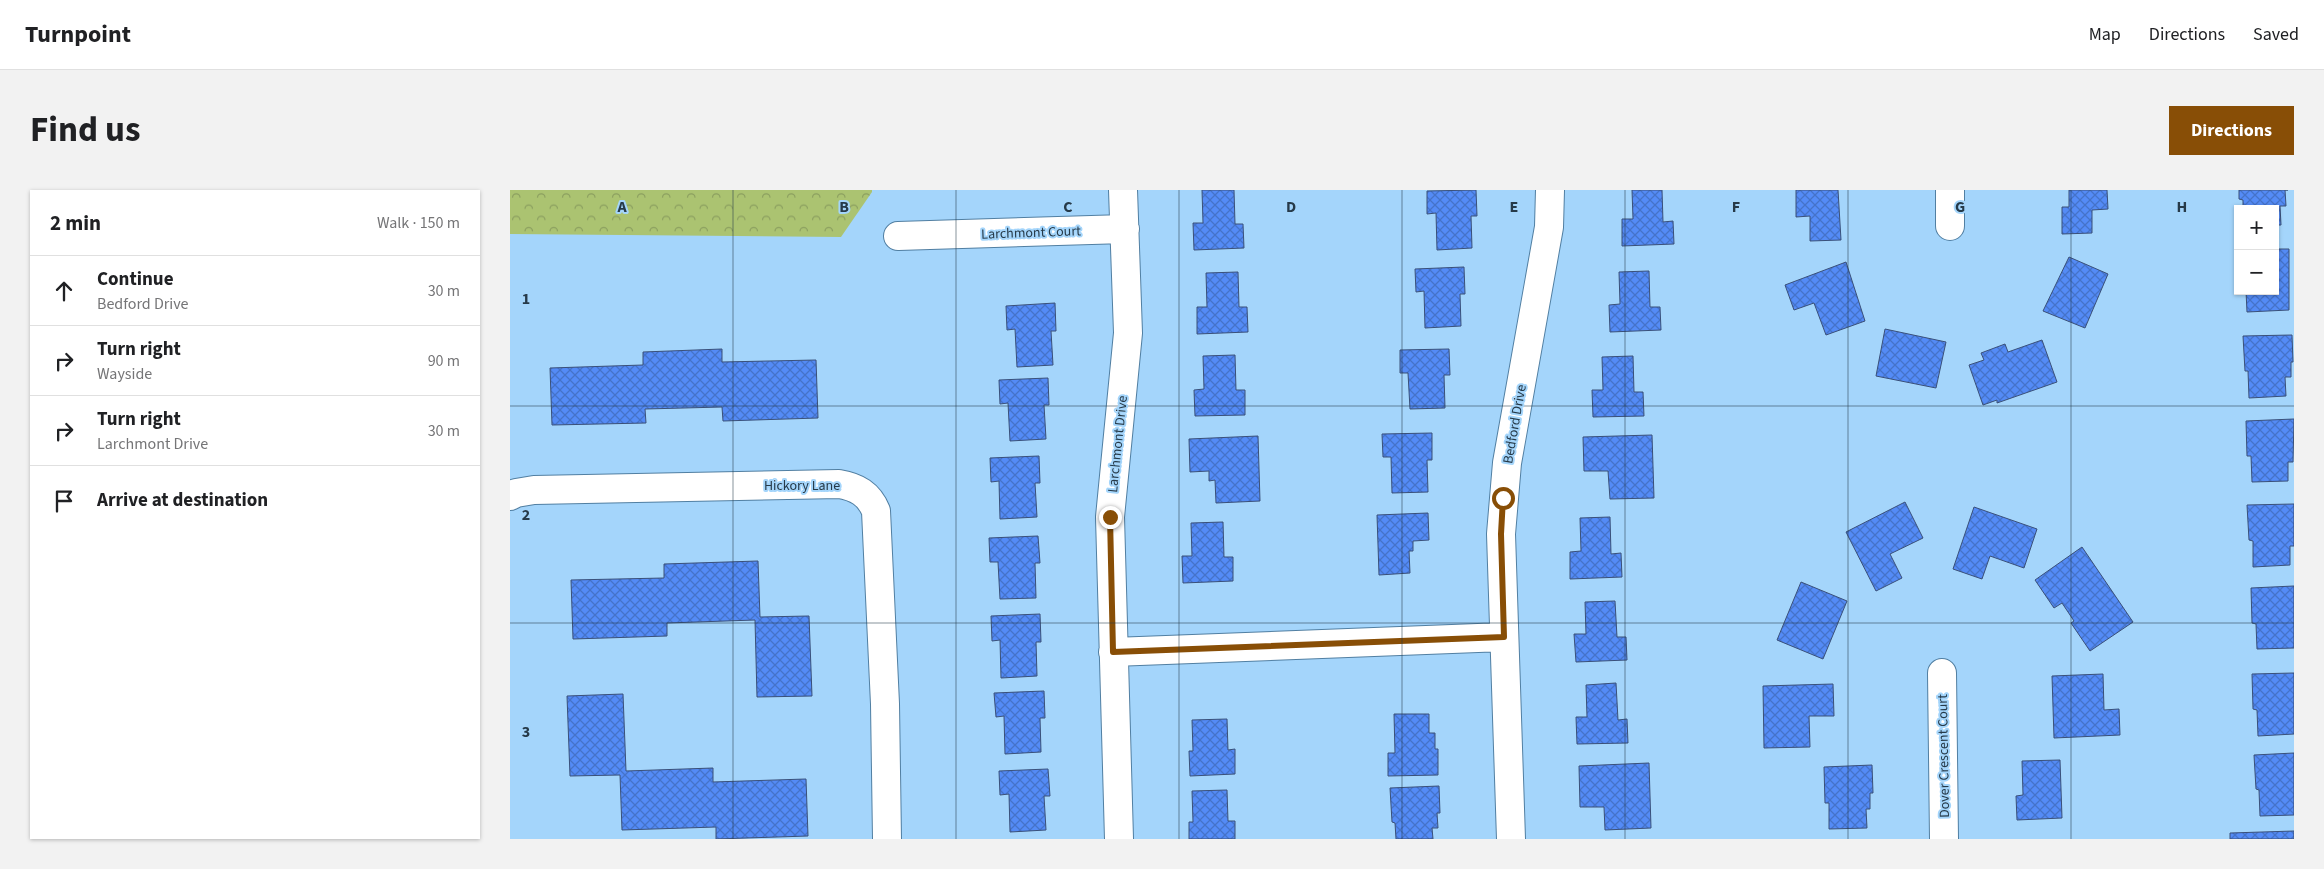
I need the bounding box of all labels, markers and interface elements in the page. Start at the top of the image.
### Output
text: Turnpoint [25,17,131,52]
text: Map [2089,22,2121,47]
text: Directions [2149,22,2225,47]
text: Saved [2253,22,2299,47]
text: Find us [30,105,140,155]
button: Directions [2169,106,2294,155]
text: A [616,196,627,218]
text: B [839,196,849,218]
text: C [1063,196,1073,218]
text: D [1286,196,1296,218]
text: E [1510,196,1518,218]
text: F [1732,196,1740,218]
text: G [1955,196,1965,218]
text: H [2177,196,2187,218]
map controls [2234,205,2279,295]
button: + [2234,205,2279,250]
text: 2 min [50,208,101,238]
text: Walk · 150 m [377,212,460,234]
street label: Larchmont Court [981,221,1081,245]
button: − [2234,250,2279,295]
text: Continue [97,266,174,293]
icon: ahead [50,277,78,305]
text: 30 m [428,280,460,302]
text: 1 [522,288,530,310]
text: Bedford Drive [97,293,189,315]
text: Turn right [97,336,181,363]
icon: right [50,347,78,375]
text: 90 m [428,350,460,372]
text: Wayside [97,363,152,385]
street label: Bedford Drive [1498,383,1532,465]
street label: Larchmont Drive [1103,395,1133,494]
text: Turn right [97,406,181,433]
icon: right [50,417,78,445]
text: 30 m [428,420,460,442]
text: Larchmont Drive [97,433,208,455]
street label: Hickory Lane [764,476,840,496]
icon: arrive [50,487,78,515]
text: Arrive at destination [97,487,268,514]
route start [1492,487,1515,510]
text: 2 [522,504,530,526]
route end [1099,506,1122,529]
street label: Dover Crescent Court [1933,694,1955,818]
text: 3 [522,721,530,743]

